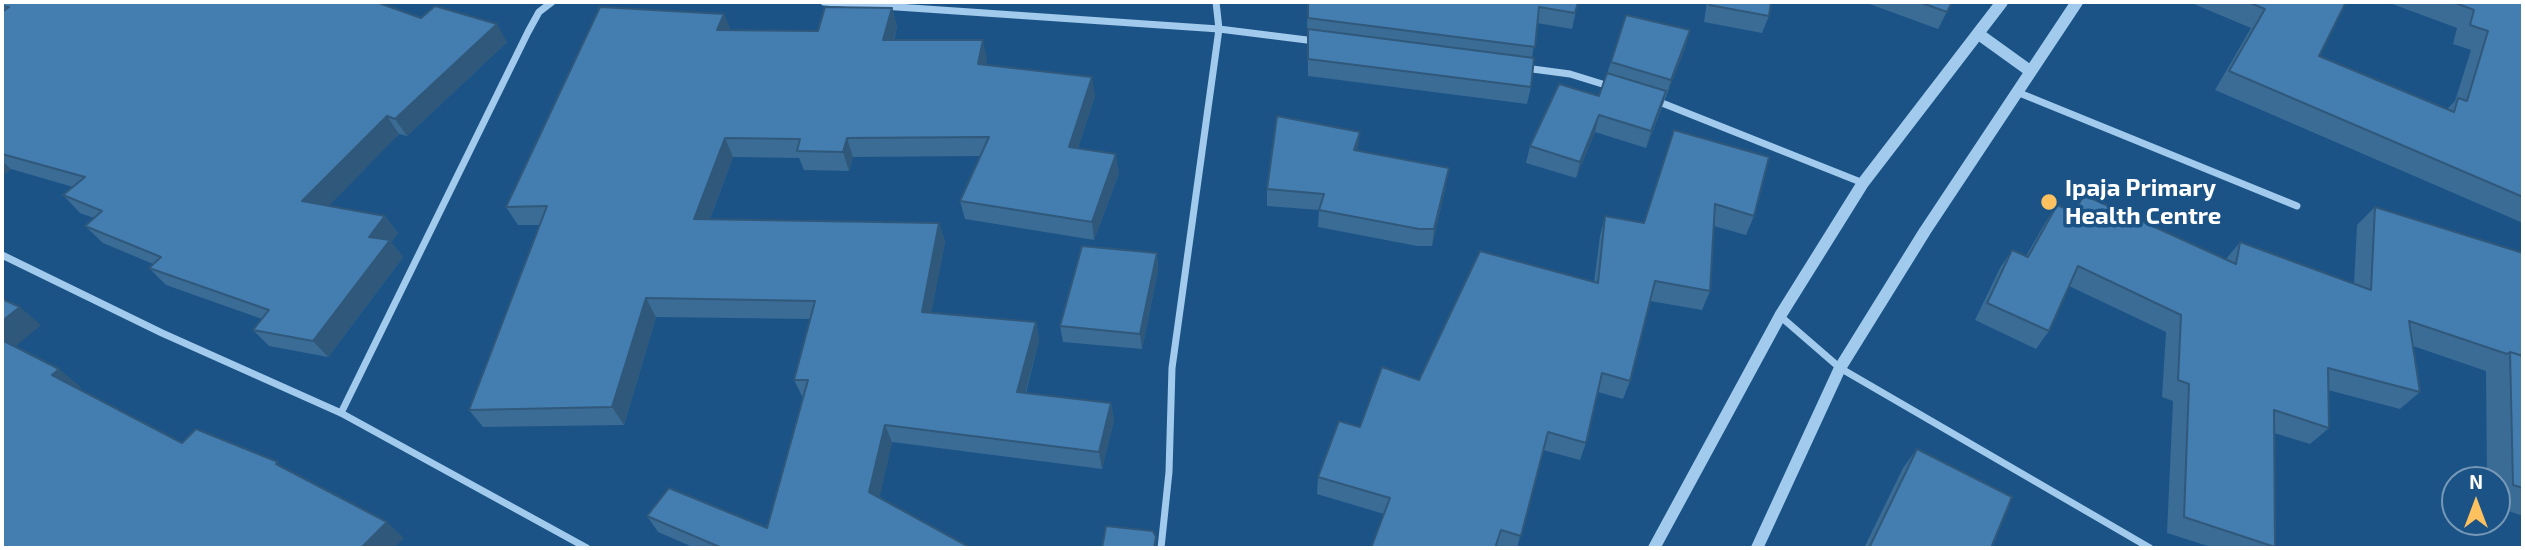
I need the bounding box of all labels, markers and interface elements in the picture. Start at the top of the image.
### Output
place label: Ipaja Primary Health Centre [2065,174,2221,230]
marker: Ipaja Primary Health Centre [2039,192,2059,212]
north arrow [2441,466,2511,536]
text: N [2469,470,2483,493]

